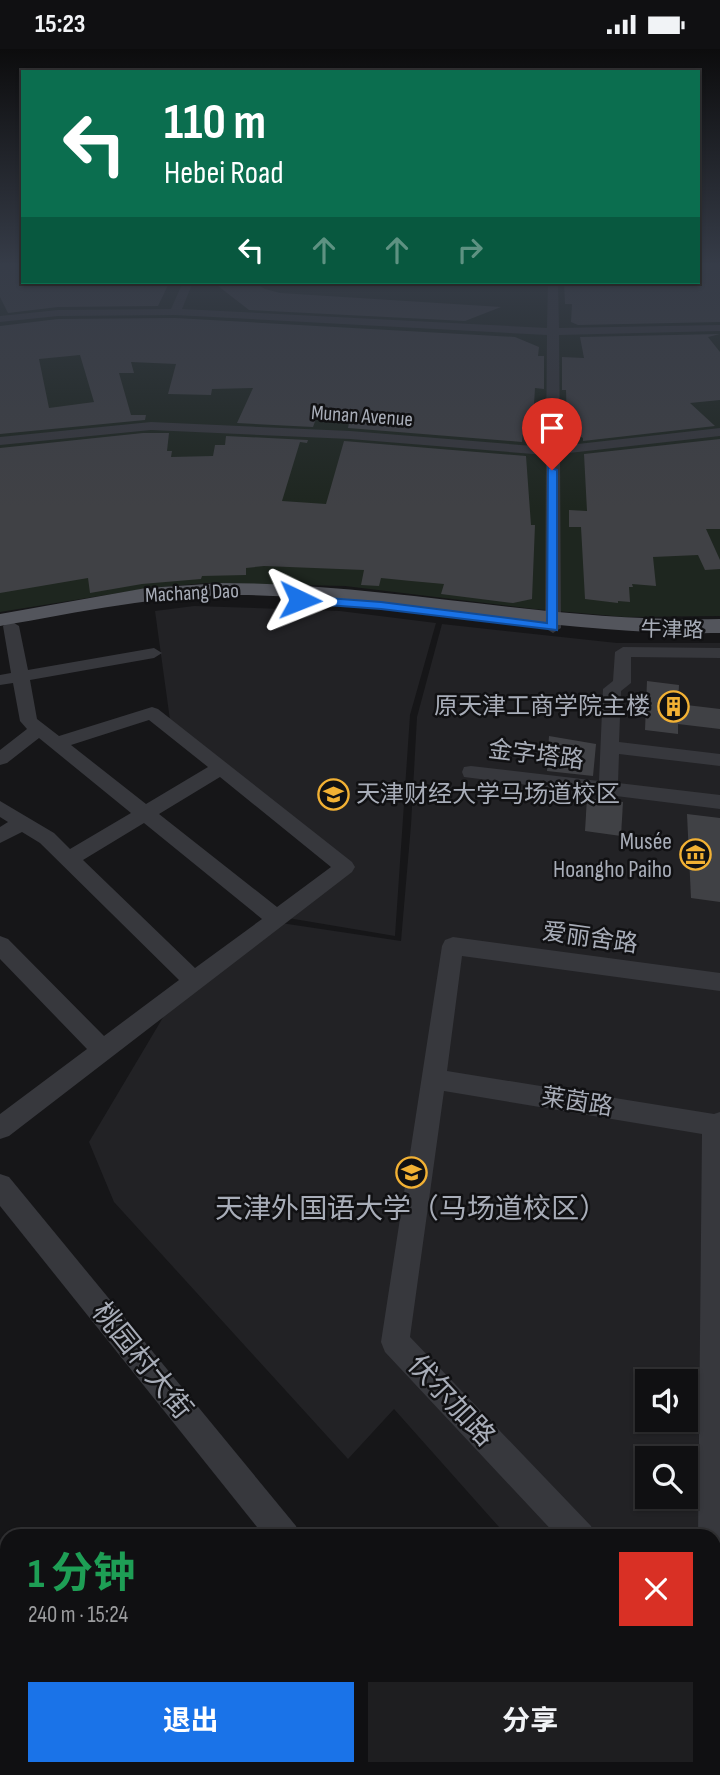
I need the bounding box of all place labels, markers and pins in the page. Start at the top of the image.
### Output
pin [522,398,582,470]
building icon: 原天津工商学院主楼 [656,689,690,723]
place label: 原天津工商学院主楼 [434,692,650,721]
school or university icon: 天津财经大学马场道校区 [316,777,350,811]
place label: 天津财经大学马场道校区 [356,780,620,809]
place label: Musée Hoangho Paiho [553,827,672,884]
museum icon: Musée Hoangho Paiho [678,838,712,872]
school or university icon: 天津外国语大学（马场道校区） [394,1155,428,1189]
place label: 天津外国语大学（马场道校区） [215,1193,607,1226]

